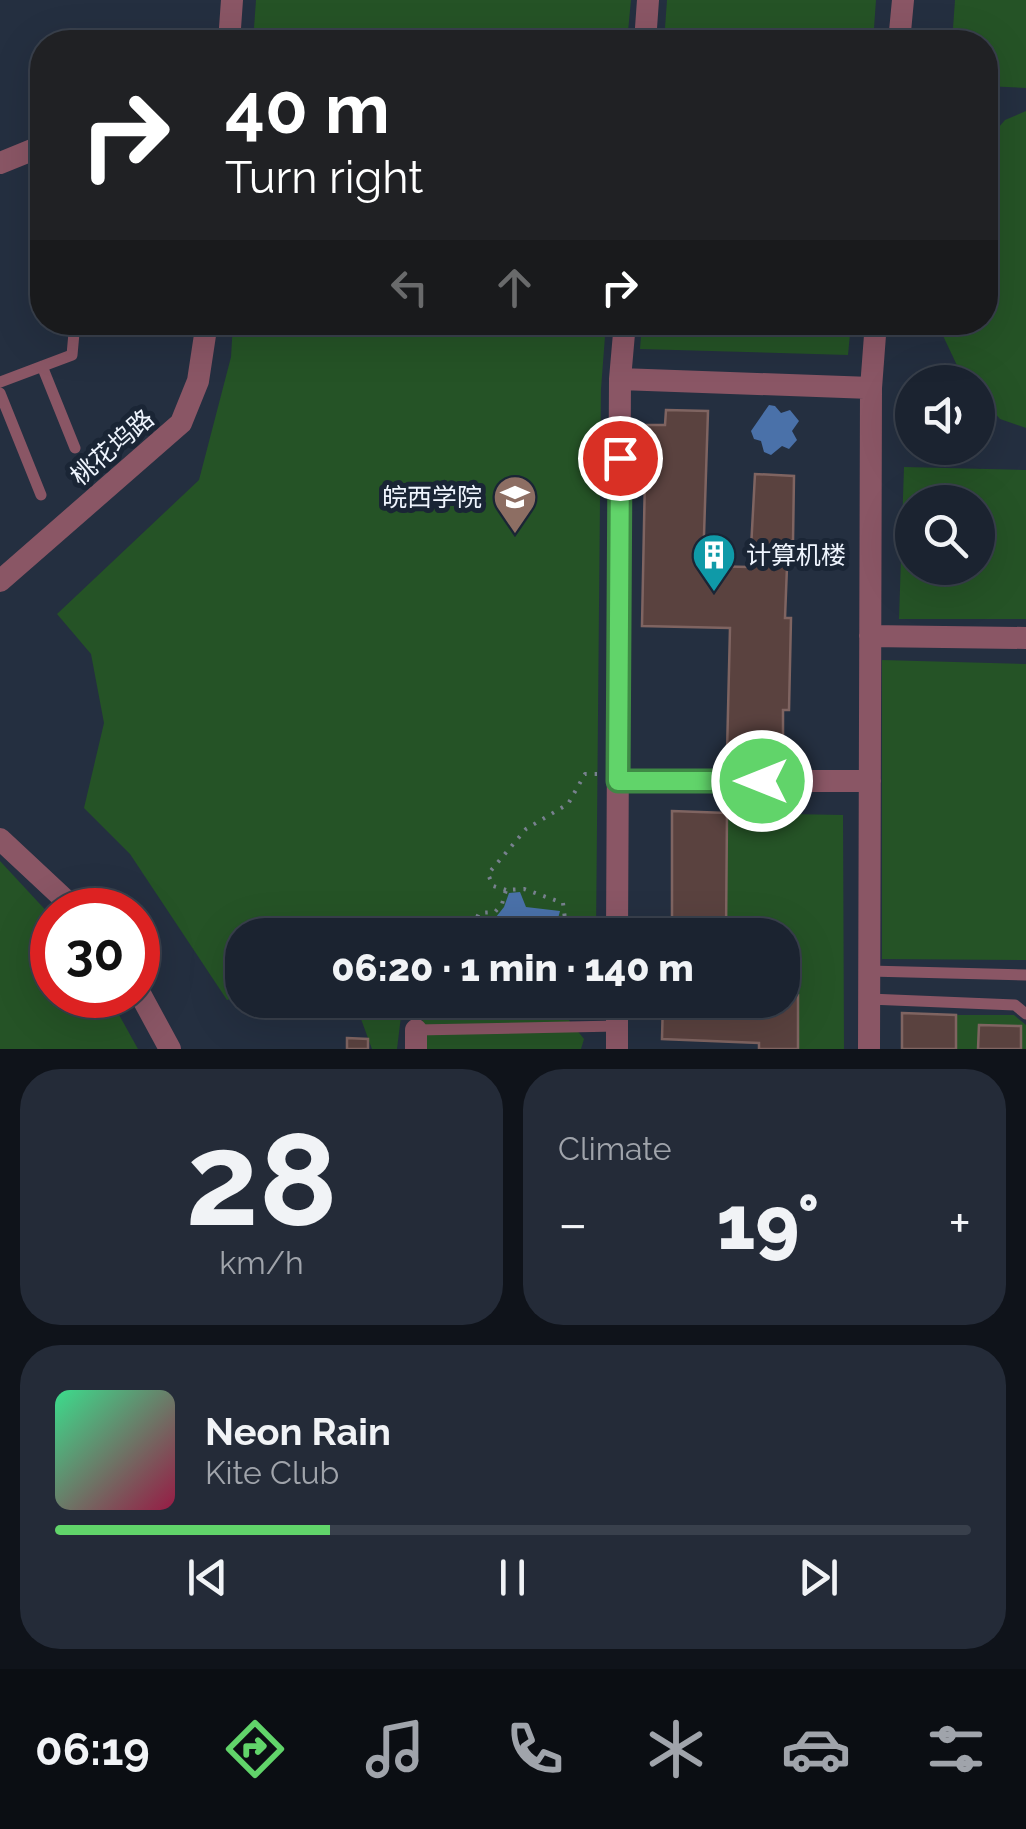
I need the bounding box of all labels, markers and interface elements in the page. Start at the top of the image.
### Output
text: 40 m [225,67,390,149]
icon: right [60,70,190,200]
text: Turn right [225,151,423,204]
icon: left [382,260,437,315]
icon: ahead [487,260,542,315]
icon: right [592,260,647,315]
map controls [895,365,995,585]
button: sound [895,365,995,465]
street label: 桃花坞路 [64,403,160,491]
pin [578,416,663,501]
icon: arrive [593,431,648,486]
school or university icon: 皖西学院 [492,474,538,535]
place label: 皖西学院 [382,482,482,512]
button: search [895,485,995,585]
building icon: 计算机楼 [691,532,737,593]
place label: 计算机楼 [746,540,846,570]
position arrow [710,729,814,833]
speed limit sign: 30 [30,888,160,1018]
text: 06:20 · 1 min · 140 m [331,945,694,990]
text: 28 [186,1103,337,1255]
text: Climate [558,1130,672,1167]
text: 19° [716,1178,819,1267]
text: − [558,1191,588,1256]
text: + [948,1191,971,1256]
text: km/h [219,1244,304,1281]
text: Neon Rain [205,1409,391,1454]
text: Kite Club [205,1454,339,1491]
icon: previous [180,1550,235,1605]
icon: pause [485,1550,540,1605]
icon: next [791,1550,846,1605]
icon: directions [220,1714,290,1784]
icon: music [360,1714,430,1784]
icon: phone [500,1714,570,1784]
icon: climate [641,1714,711,1784]
icon: car [781,1714,851,1784]
icon: filters [921,1714,991,1784]
text: 06:19 [35,1723,150,1776]

